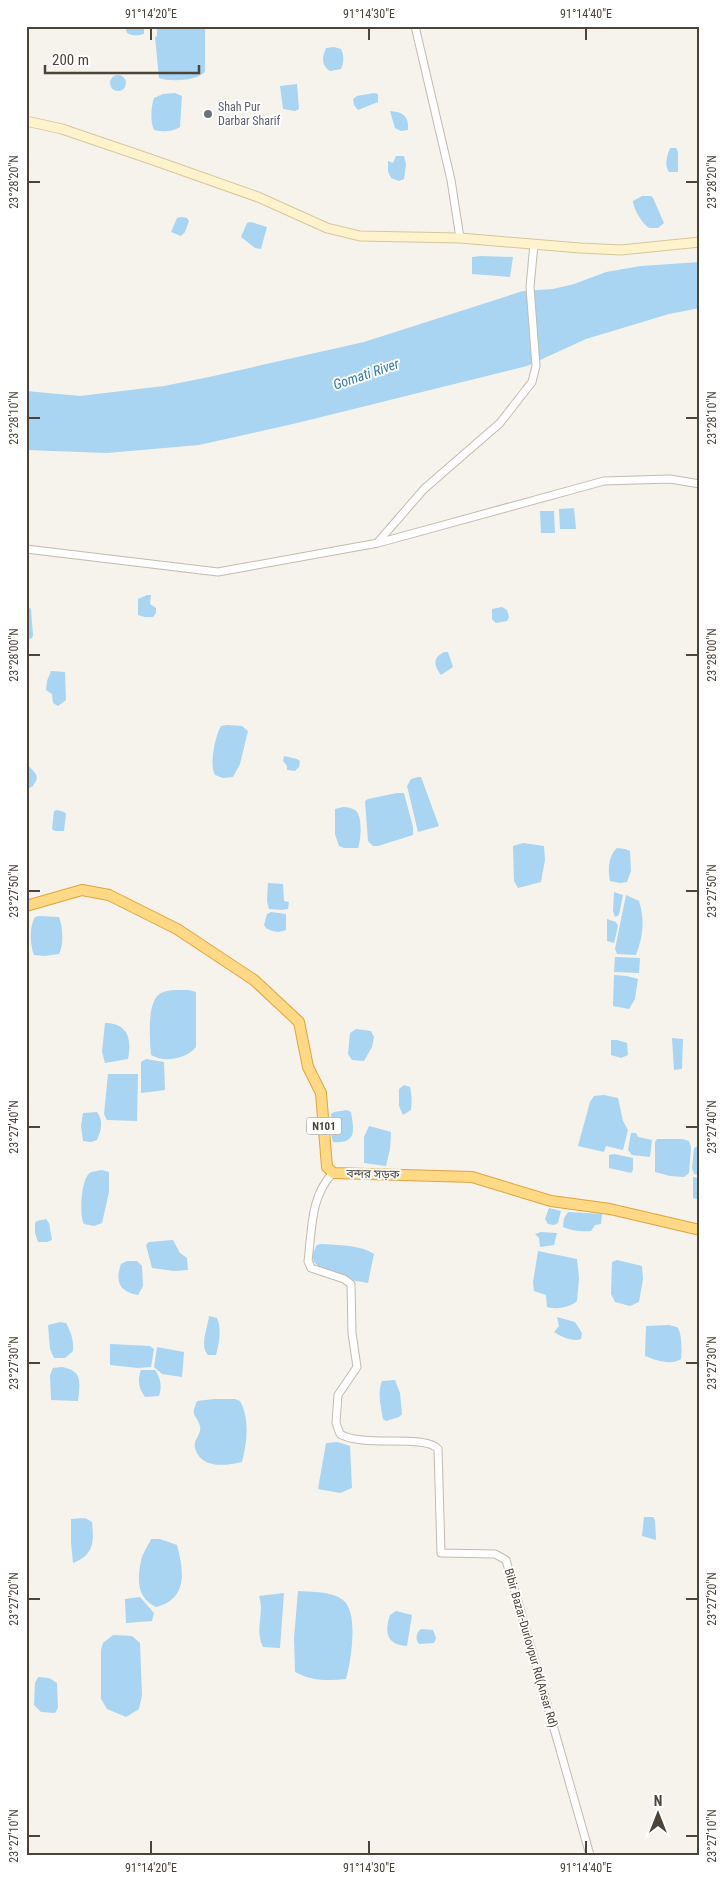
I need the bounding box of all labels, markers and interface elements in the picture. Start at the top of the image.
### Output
text: 91°14'20"E [125,7,177,21]
text: 91°14'30"E [343,7,395,21]
text: 91°14'40"E [560,7,612,21]
scale bar [45,42,199,74]
text: 200 m [52,51,89,69]
place label: Shah Pur Darbar Sharif [218,100,281,128]
marker: Shah Pur Darbar Sharif [202,108,214,120]
text: 23°28'20"N [7,155,21,209]
text: 23°28'20"N [705,155,719,209]
water label: Gomati River [331,355,402,393]
text: 23°28'10"N [7,391,21,445]
text: 23°28'10"N [705,391,719,445]
text: 23°28'00"N [7,628,21,682]
text: 23°28'00"N [705,628,719,682]
text: 23°27'50"N [7,864,21,918]
text: 23°27'50"N [705,864,719,918]
text: 23°27'40"N [7,1100,21,1154]
text: 23°27'40"N [705,1100,719,1154]
road number: N101 [306,1118,342,1134]
street label: বন্দর সড়ক [345,1167,400,1181]
text: 23°27'30"N [7,1336,21,1390]
text: 23°27'30"N [705,1336,719,1390]
street label: Bibir Bazar-Durlovpur Rd(Ansar Rd) [502,1567,560,1729]
text: 23°27'20"N [7,1572,21,1626]
text: 23°27'20"N [705,1572,719,1626]
north arrow [634,1788,684,1838]
text: N [654,1793,662,1809]
text: 23°27'10"N [7,1809,21,1863]
text: 23°27'10"N [705,1809,719,1863]
text: 91°14'20"E [125,1861,177,1875]
text: 91°14'30"E [343,1861,395,1875]
text: 91°14'40"E [560,1861,612,1875]

